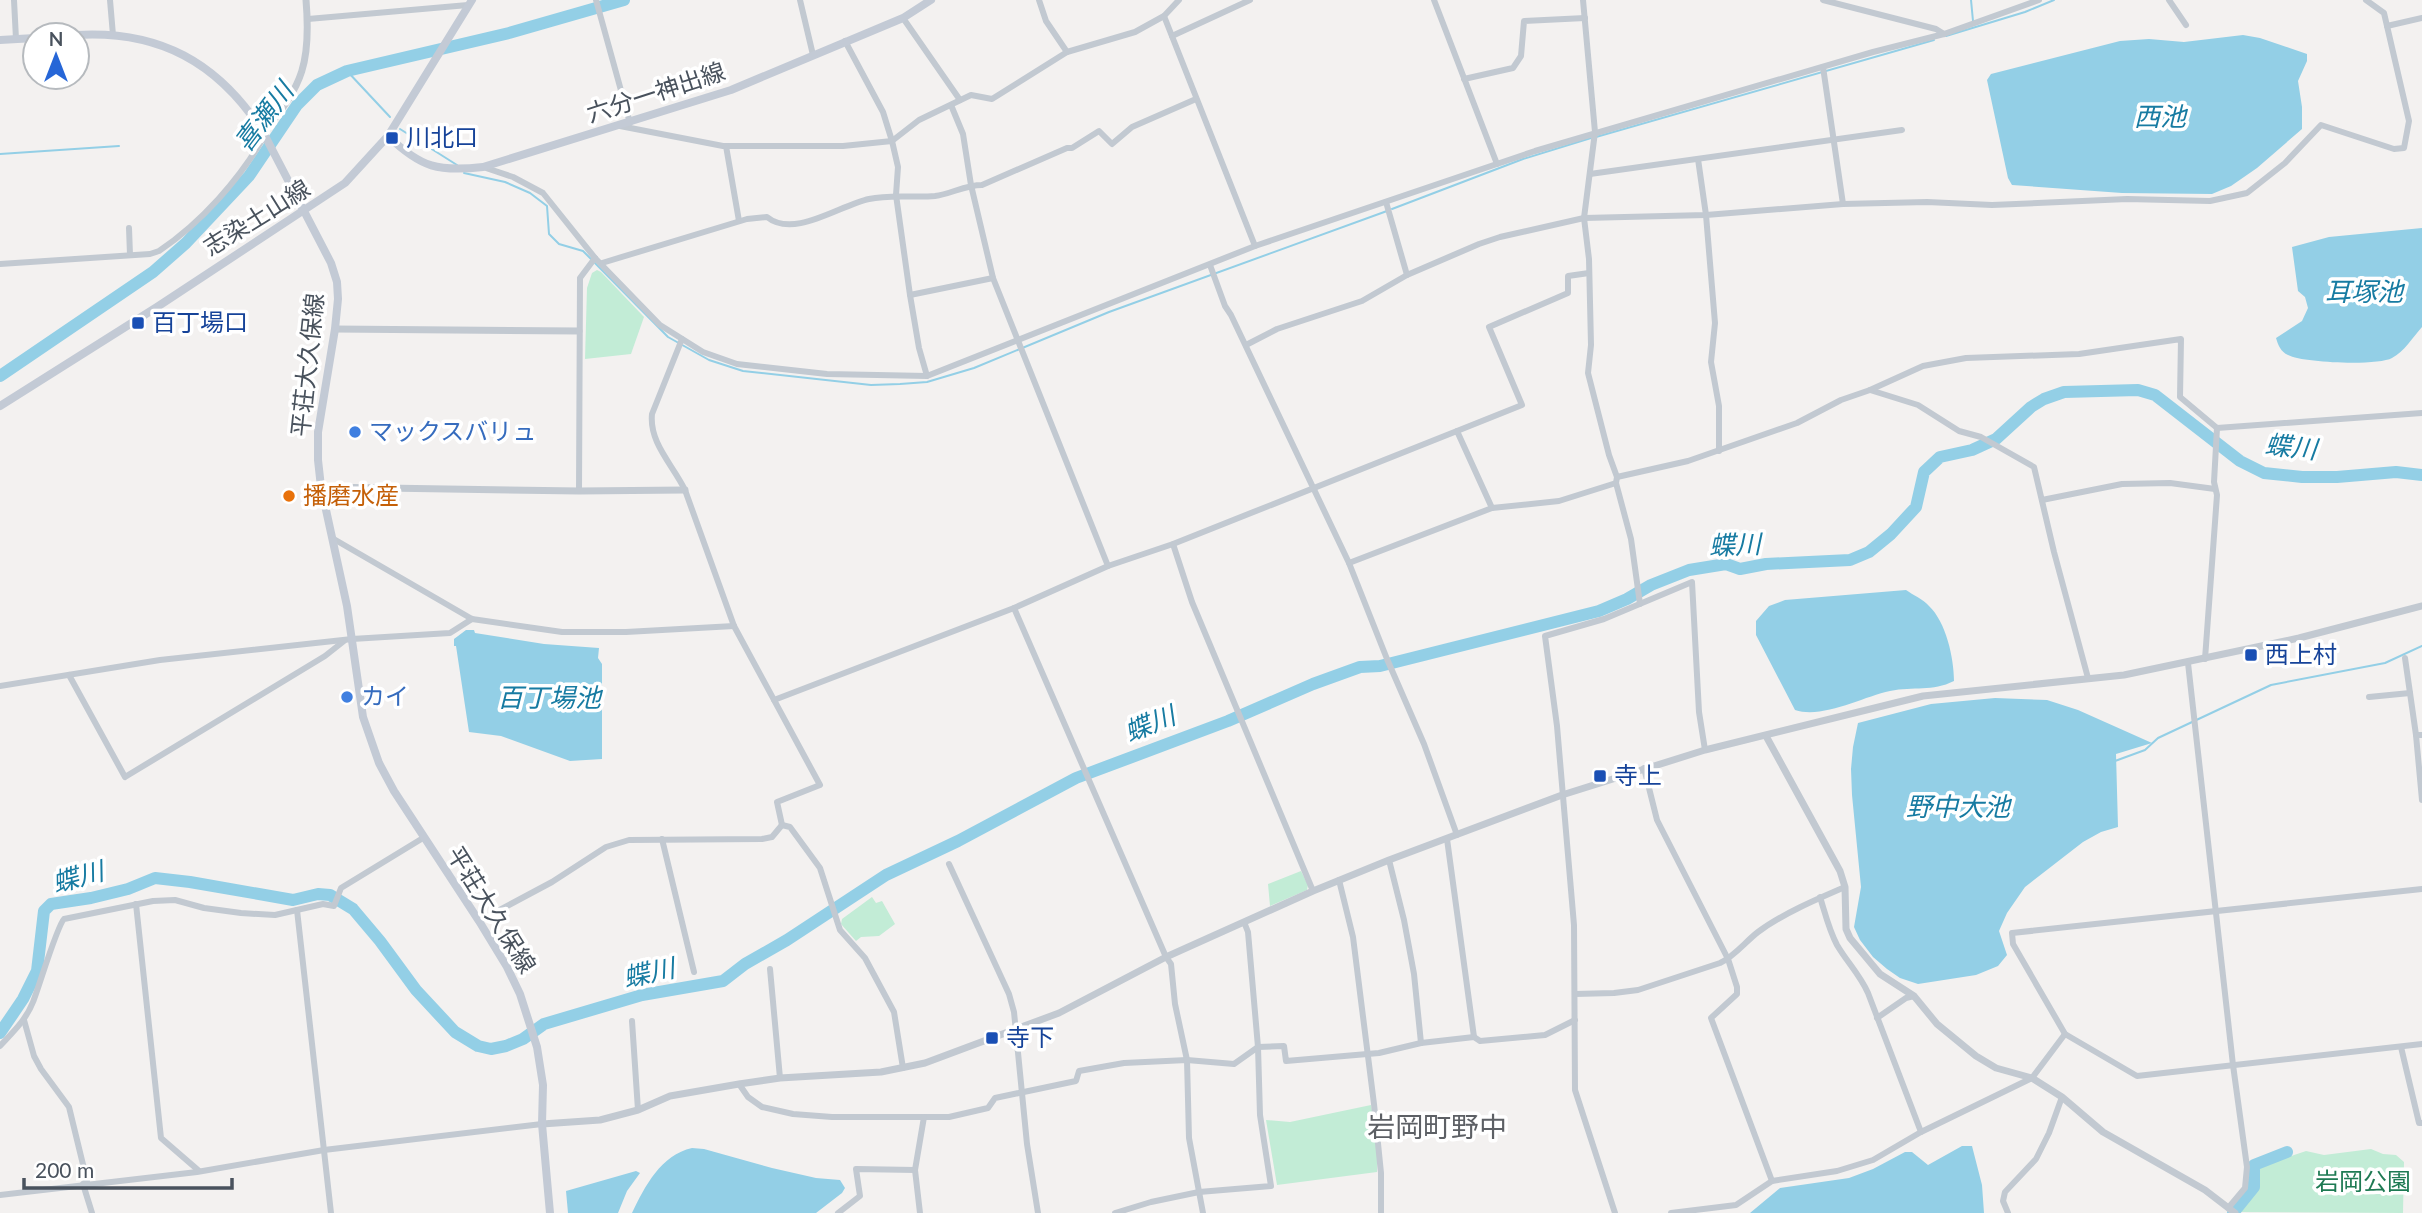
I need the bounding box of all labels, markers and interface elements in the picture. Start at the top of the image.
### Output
north arrow [21,21,91,91]
text: N [49,27,63,50]
street label: 六分一神出線 [583,56,728,128]
water label: 喜瀬川 [227,73,301,157]
water label: 西池 [2134,100,2189,132]
place label: 川北口 [406,122,478,151]
marker: 川北口 [384,130,400,146]
street label: 志染土山線 [198,173,315,261]
water label: 耳塚池 [2325,275,2406,307]
street label: 平荘大久保線 [285,292,328,438]
place label: 百丁場口 [152,307,248,336]
marker: 百丁場口 [130,315,146,331]
place label: マックスバリュ [369,416,536,445]
marker: マックスバリュ [347,424,363,440]
water label: 蝶川 [2264,427,2322,465]
place label: 播磨水産 [303,480,399,509]
marker: 播磨水産 [281,488,297,504]
water label: 蝶川 [1708,527,1764,561]
place label: 西上村 [2265,639,2337,668]
marker: 西上村 [2243,647,2259,663]
place label: カイ [361,681,409,710]
water label: 百丁場池 [497,681,604,713]
marker: カイ [339,689,355,705]
water label: 蝶川 [1120,697,1183,748]
place label: 寺上 [1614,760,1662,789]
marker: 寺上 [1592,768,1608,784]
water label: 野中大池 [1906,790,2013,822]
street label: 平荘大久保線 [442,840,543,978]
water label: 蝶川 [48,853,110,898]
water label: 蝶川 [620,950,680,993]
place label: 寺下 [1006,1022,1054,1051]
marker: 寺下 [984,1030,1000,1046]
district label: 岩岡町野中 [1367,1109,1507,1143]
scale bar [24,1146,233,1190]
text: 200 m [35,1157,94,1182]
park label: 岩岡公園 [2315,1166,2411,1195]

